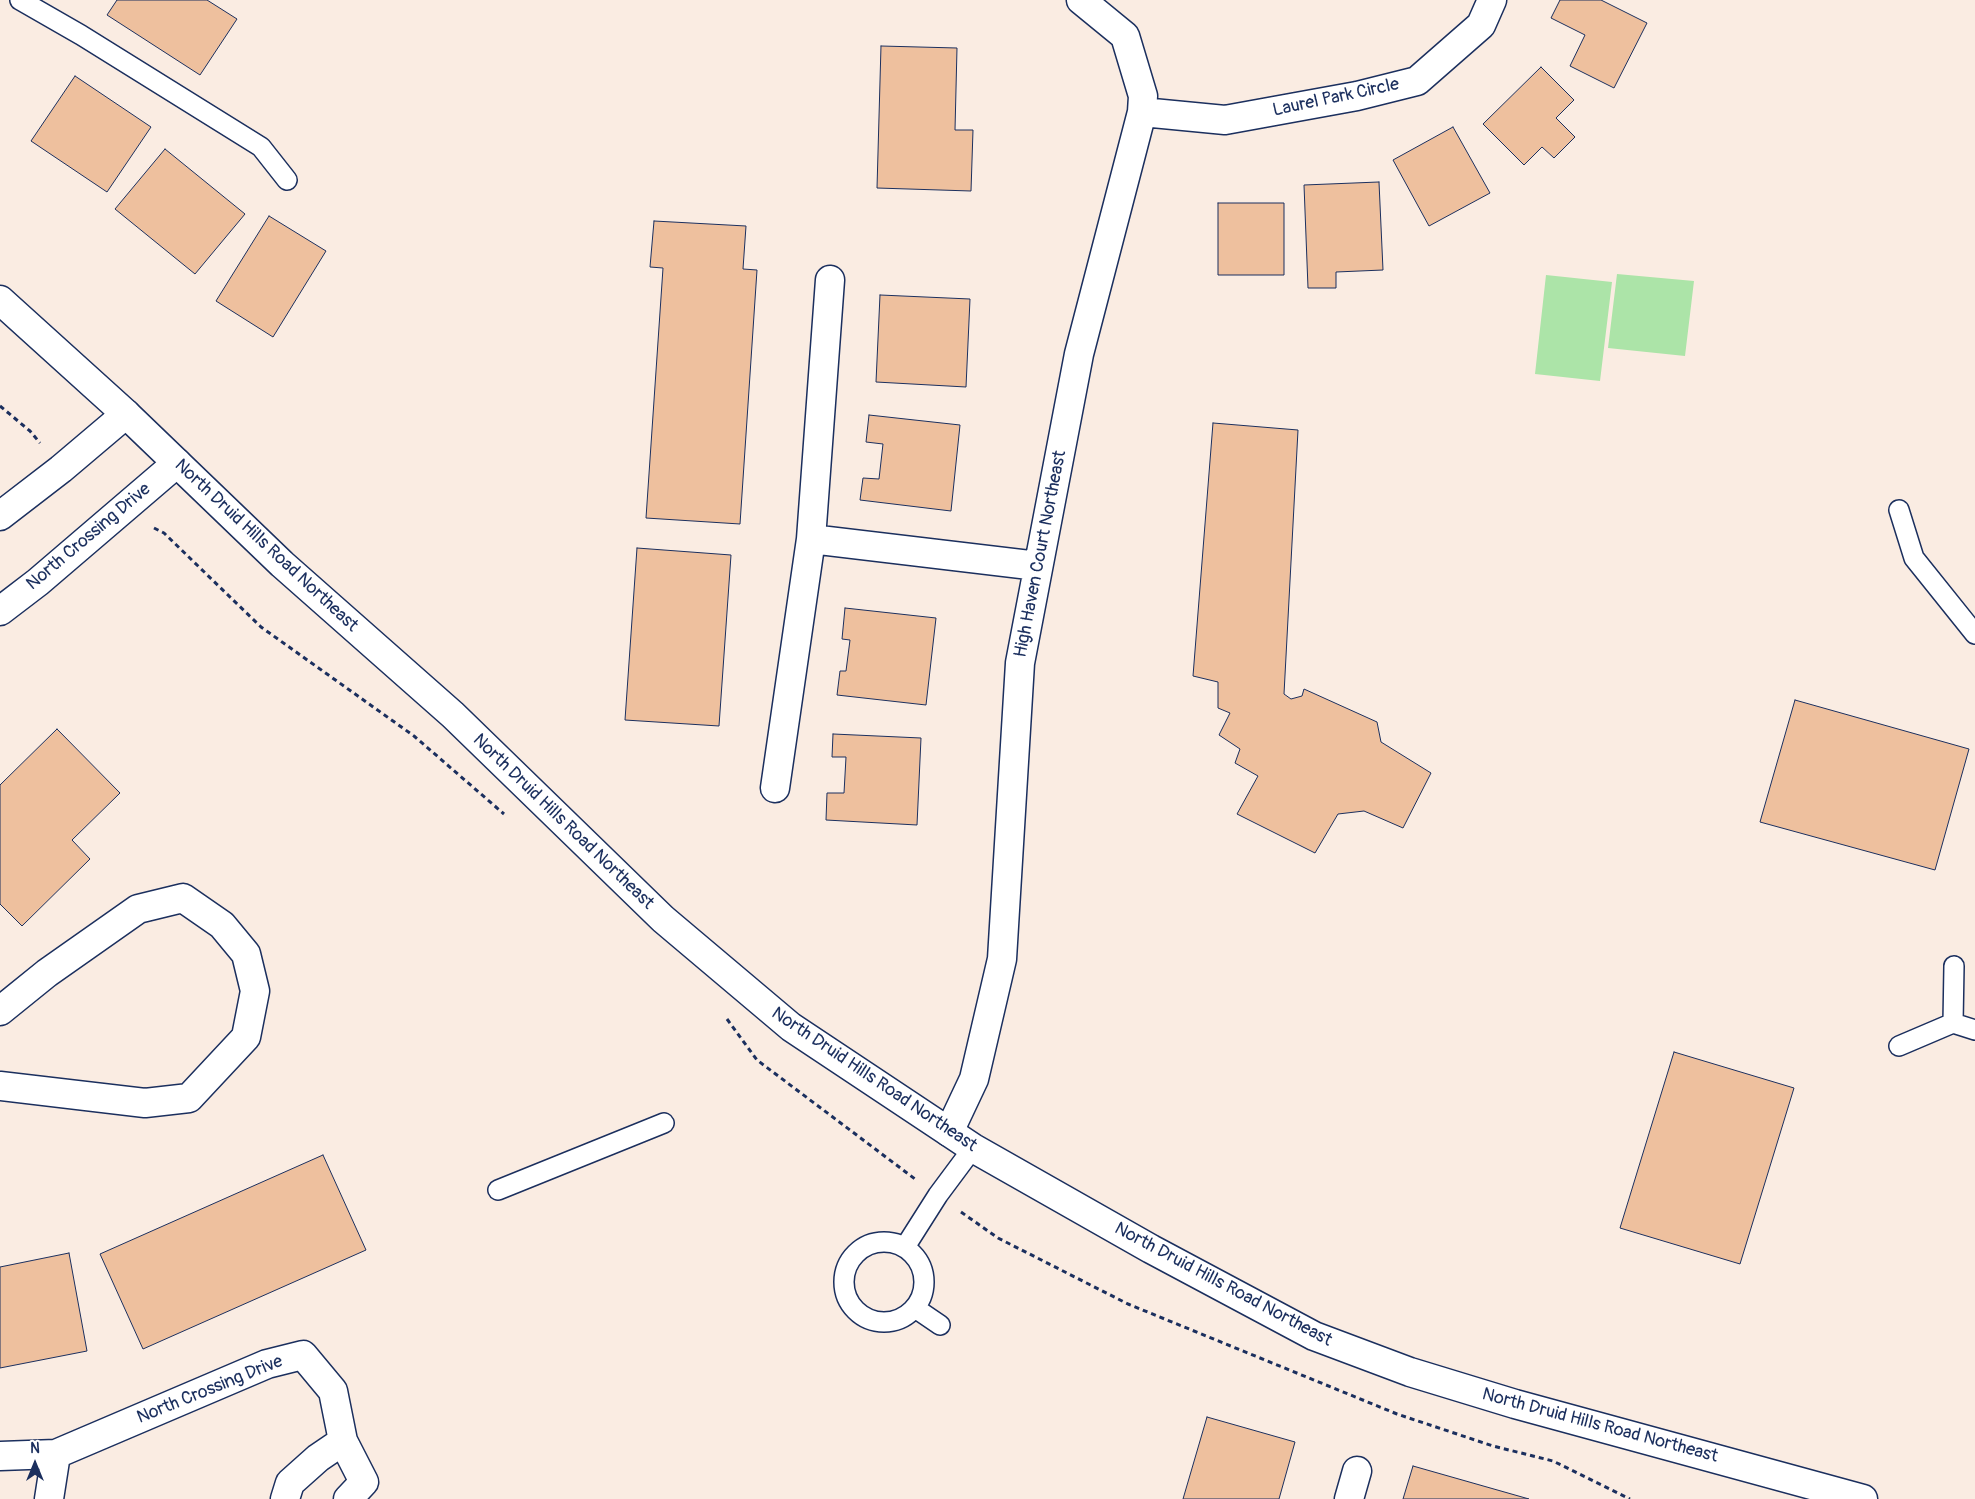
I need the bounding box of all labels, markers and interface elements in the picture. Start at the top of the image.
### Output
street label: Laurel Park Circle [1271,74,1401,122]
street label: High Haven Court Northeast [1010,449,1072,659]
street label: North Druid Hills Road Northeast [170,455,362,637]
street label: North Crossing Drive [23,479,155,595]
street label: North Druid Hills Road Northeast [468,730,658,914]
street label: North Druid Hills Road Northeast [767,1003,981,1157]
street label: North Druid Hills Road Northeast [1110,1218,1336,1352]
street label: North Crossing Drive [134,1351,286,1429]
street label: North Druid Hills Road Northeast [1480,1384,1720,1468]
north arrow [10,1439,60,1489]
text: N [30,1440,40,1457]

